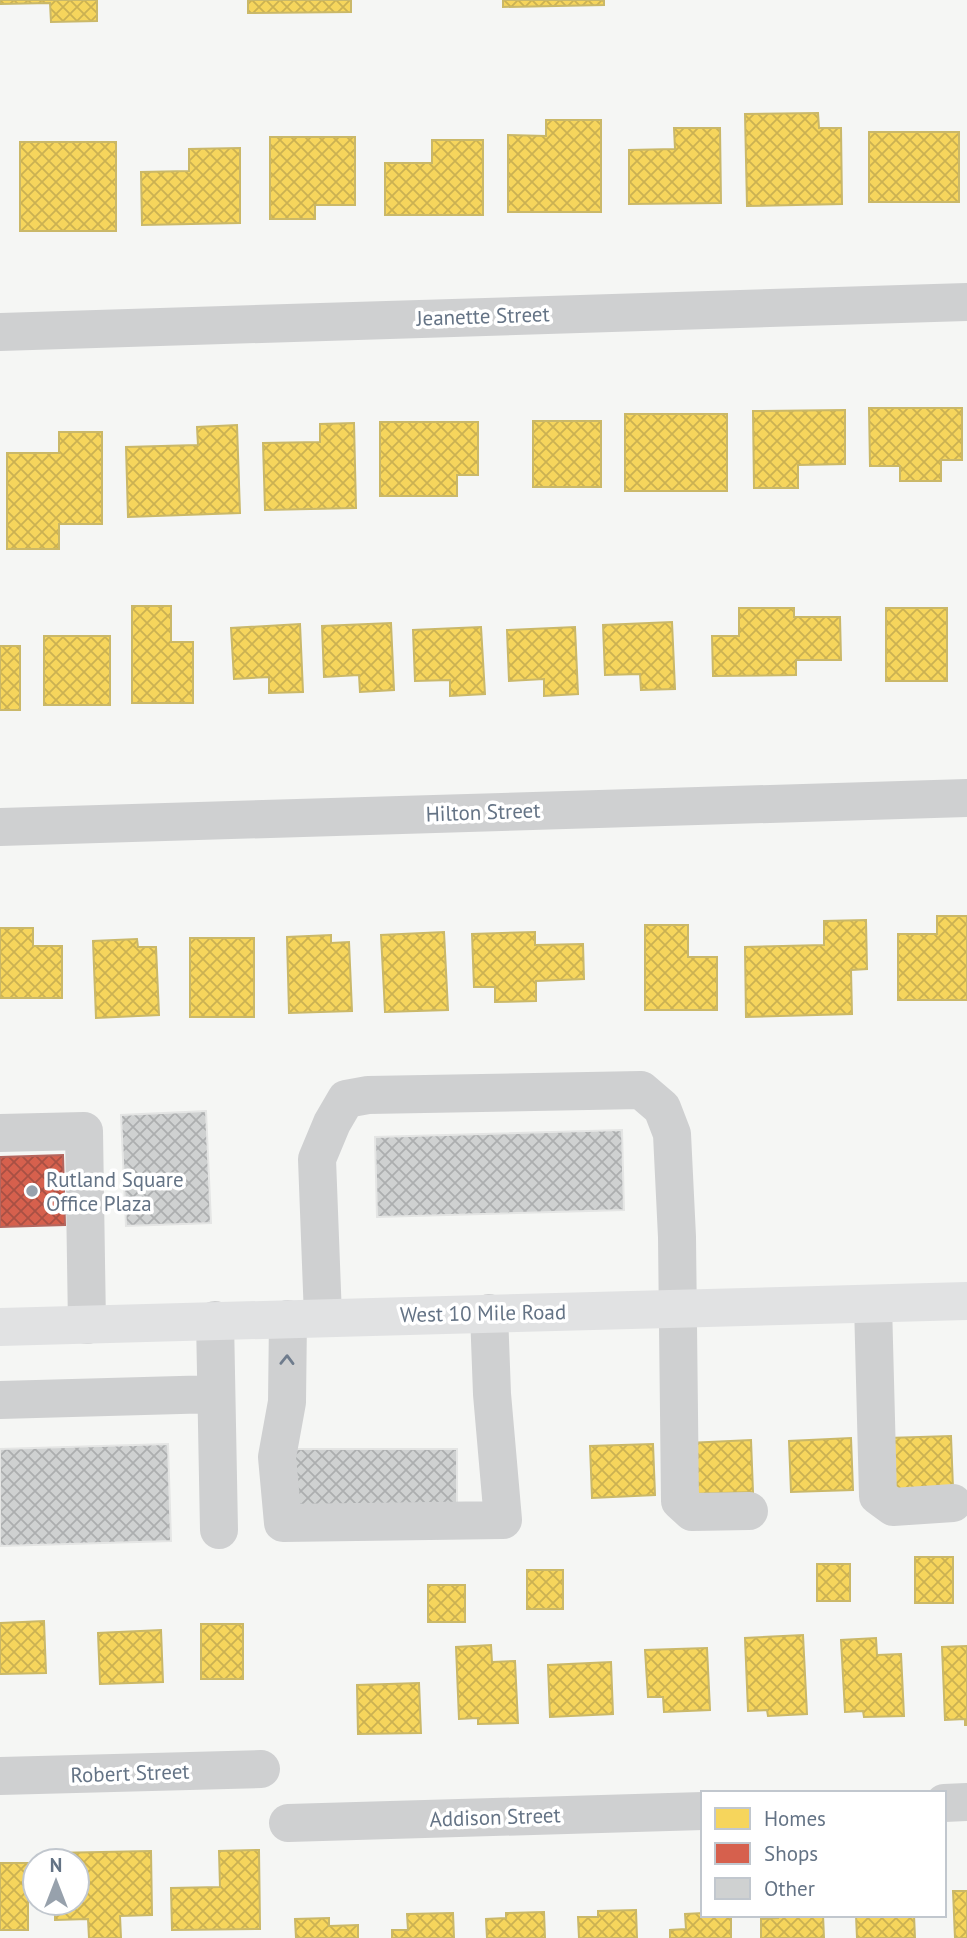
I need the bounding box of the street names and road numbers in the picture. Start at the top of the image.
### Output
street label: Jeanette Street [415,300,550,332]
street label: Hilton Street [425,797,541,827]
street label: West 10 Mile Road [400,1298,566,1328]
street label: Robert Street [70,1757,190,1789]
street label: Addison Street [429,1801,561,1833]

